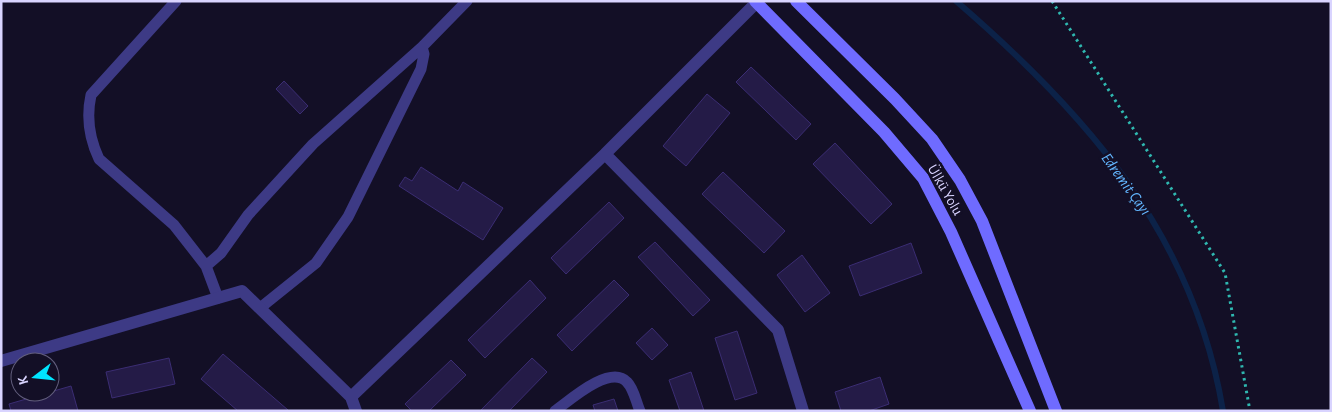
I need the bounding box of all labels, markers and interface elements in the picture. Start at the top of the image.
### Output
water label: Edremit Çayı [1098,150,1154,218]
street label: Ülkü Yolu [925,161,967,218]
north arrow [10,352,60,402]
text: K [15,374,31,386]

